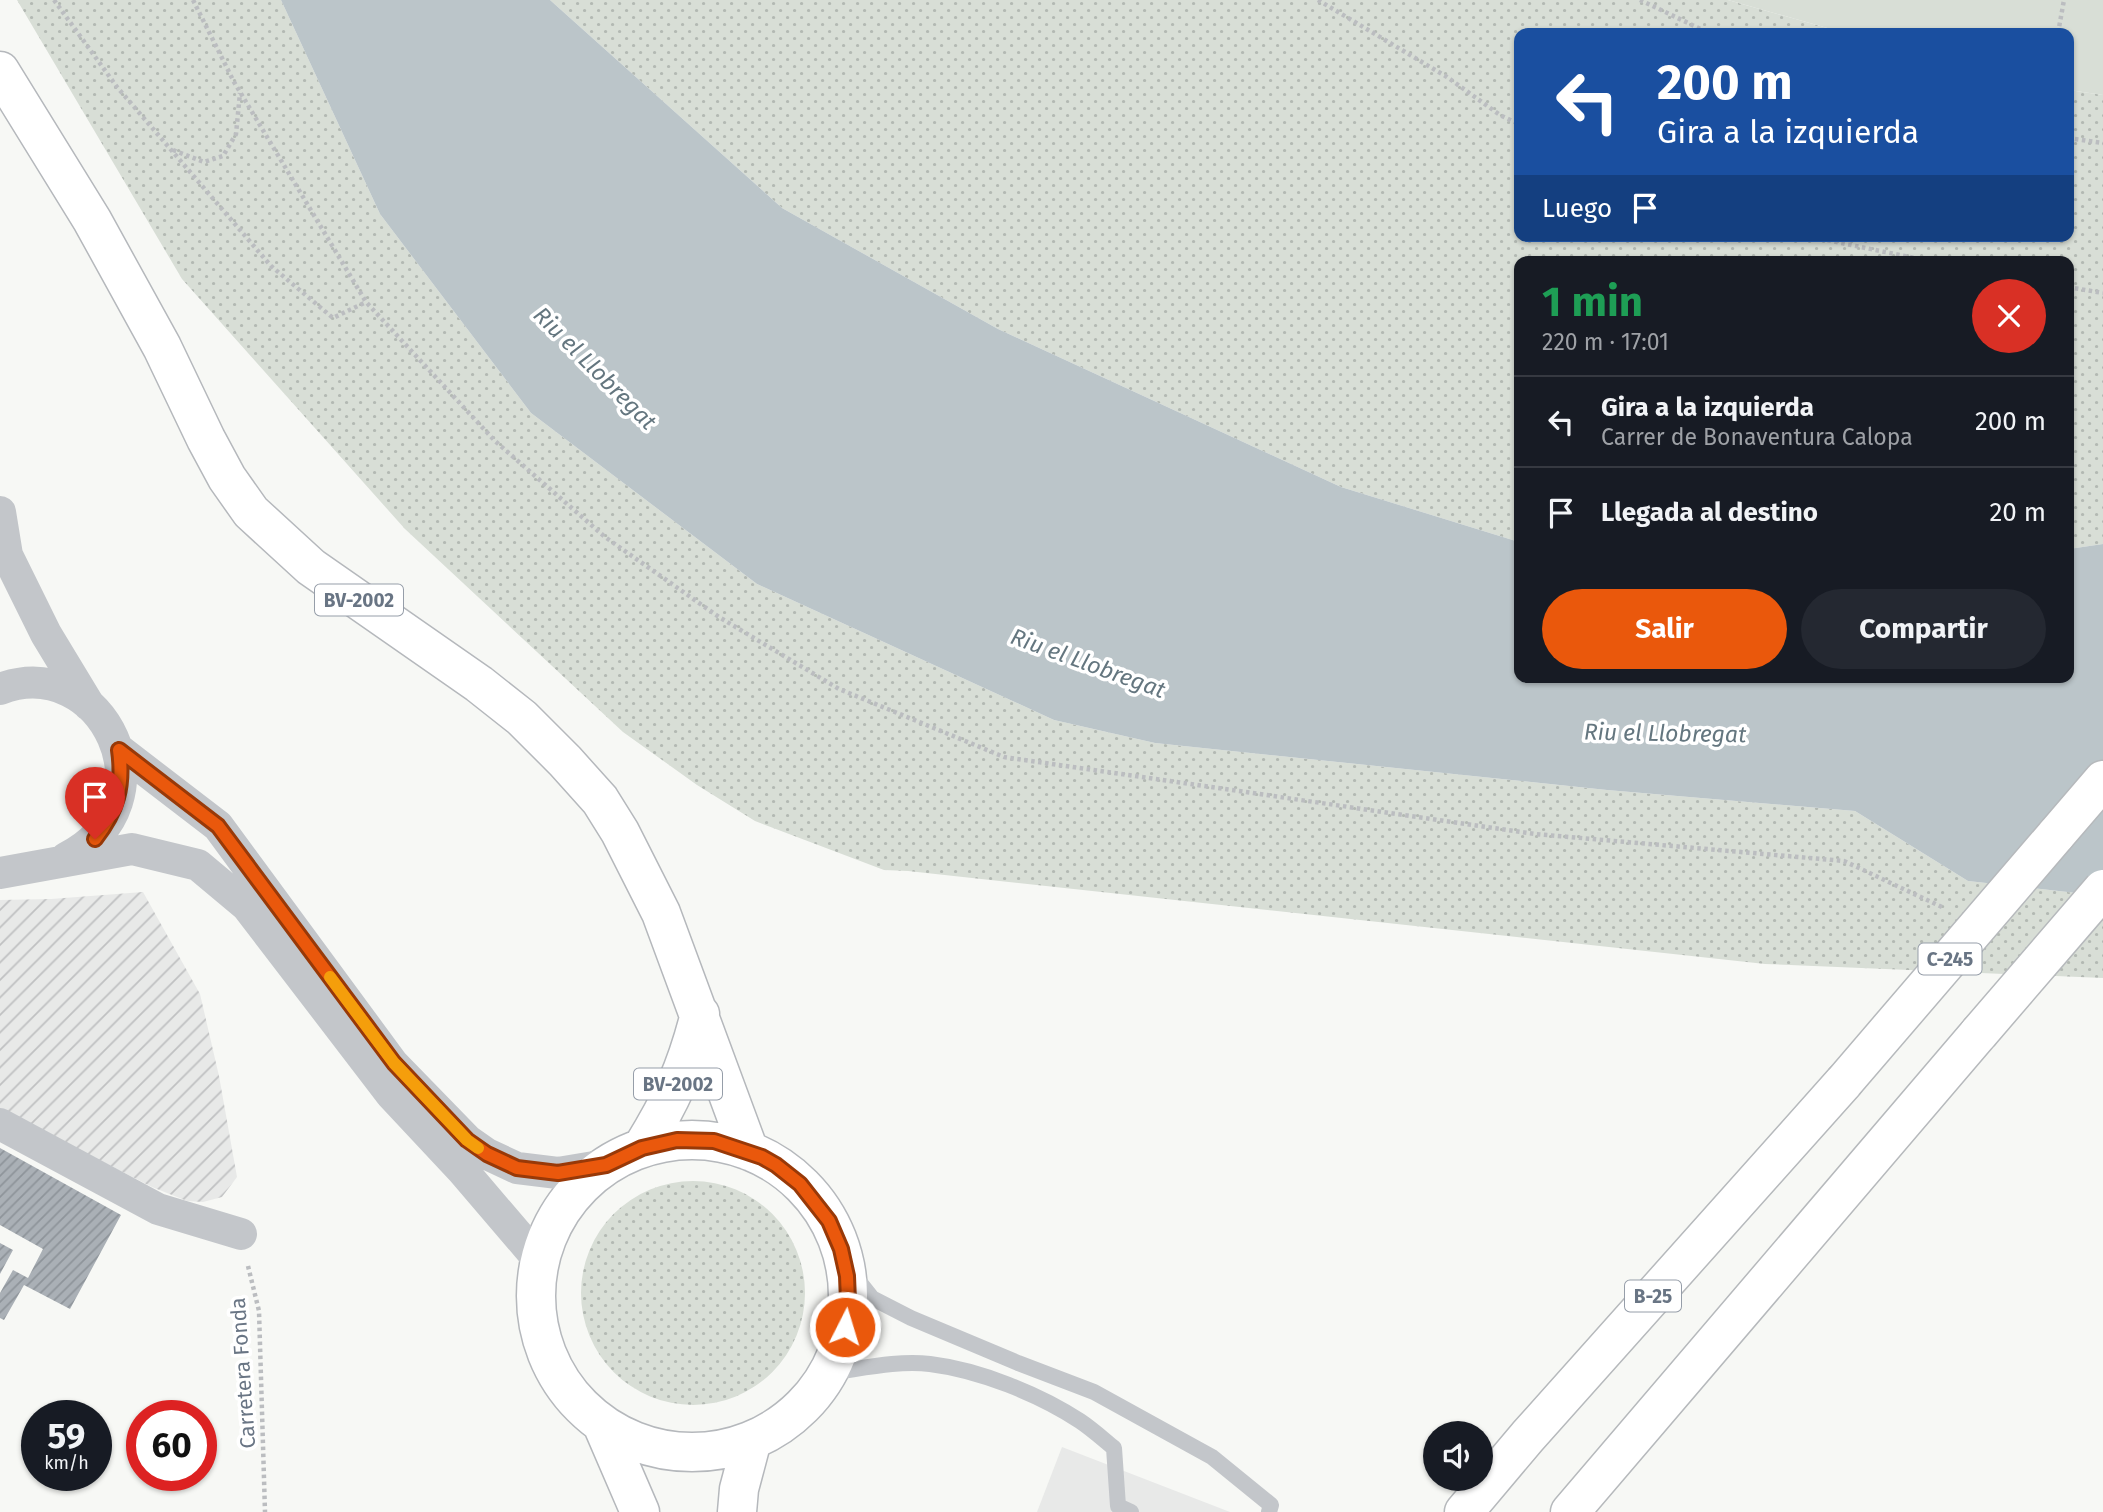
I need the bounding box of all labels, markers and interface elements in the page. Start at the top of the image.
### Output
text: 200 m [1657,53,1793,112]
icon: left [1542,56,1633,147]
text: Gira a la izquierda [1657,113,1919,151]
icon: arrive [1626,189,1664,227]
text: Luego [1542,193,1612,224]
text: 1 min [1542,277,1643,327]
button: close [1972,279,2046,353]
water label: Riu el Llobregat [528,301,663,436]
text: 220 m · 17:01 [1542,328,1669,356]
text: Gira a la izquierda [1601,392,1814,423]
icon: left [1542,403,1580,441]
text: 200 m [1975,406,2046,437]
text: Carrer de Bonaventura Calopa [1601,423,1913,451]
icon: arrive [1542,494,1580,532]
text: Llegada al destino [1601,497,1818,528]
text: 20 m [1989,497,2046,528]
road number: BV-2002 [315,584,403,615]
button: Salir [1542,589,1787,669]
button: Compartir [1801,589,2046,669]
water label: Riu el Llobregat [1007,622,1170,704]
water label: Riu el Llobregat [1584,718,1747,748]
pin [65,767,125,839]
icon: arrive [76,778,114,816]
road number: C-245 [1918,944,1982,974]
road number: BV-2002 [634,1068,722,1100]
road number: B-25 [1625,1280,1681,1312]
position arrow [808,1290,882,1364]
street label: Carretera Fonda [225,1297,261,1449]
speed limit sign: 60 [126,1400,217,1491]
text: 59 [48,1415,85,1457]
map controls [1423,1421,1493,1491]
button: sound [1423,1421,1493,1491]
text: km/h [44,1452,89,1474]

